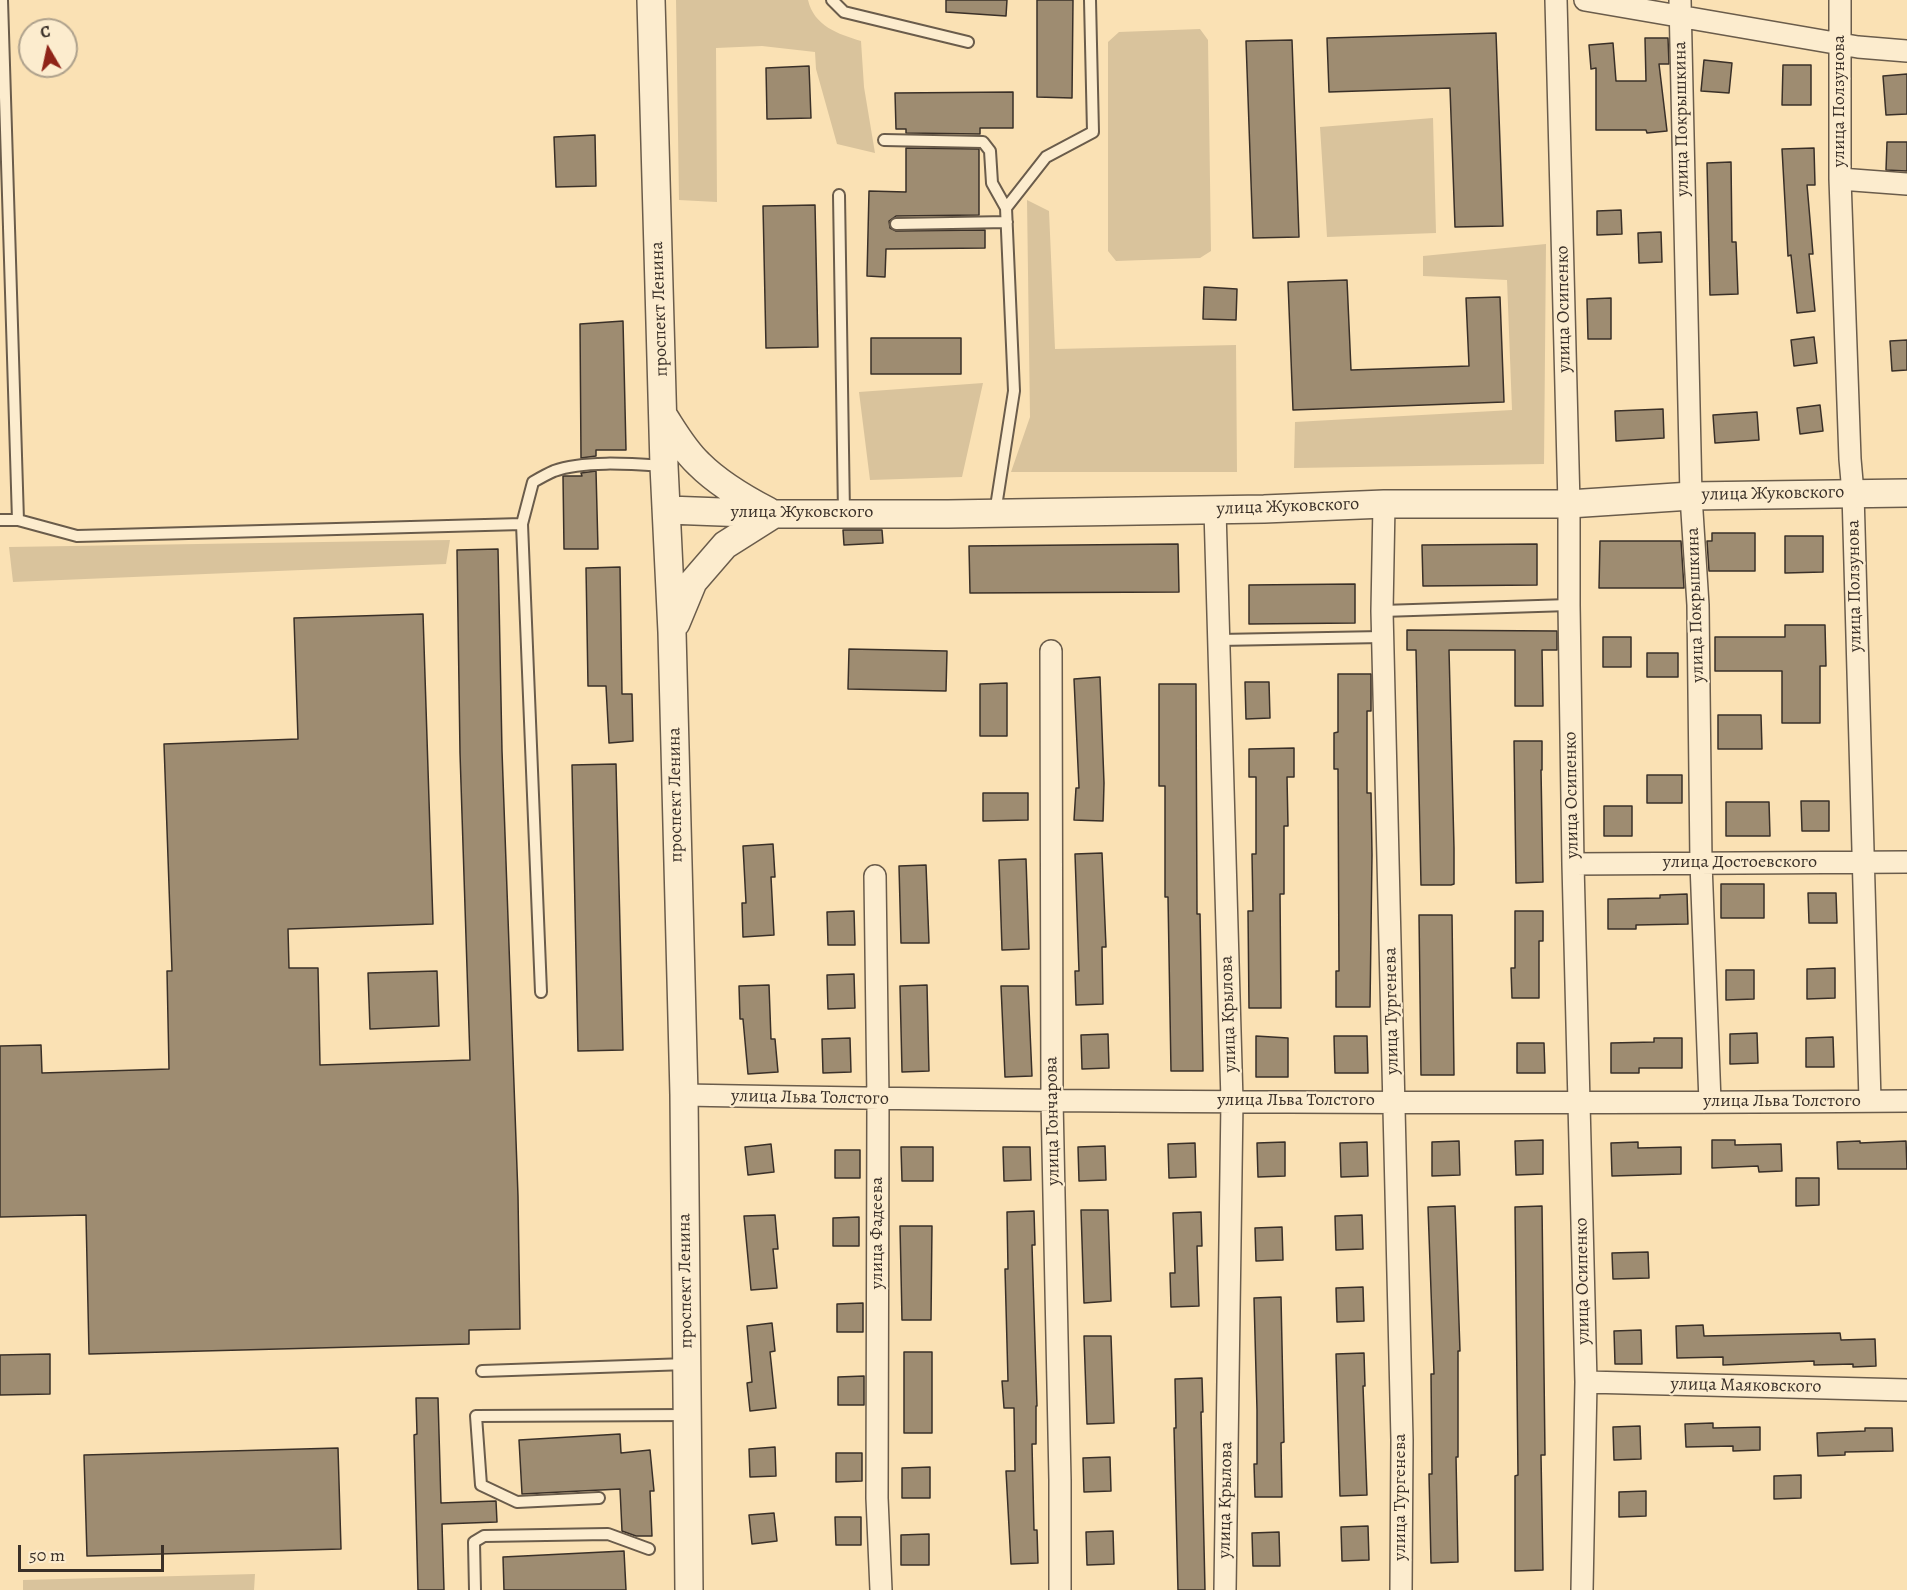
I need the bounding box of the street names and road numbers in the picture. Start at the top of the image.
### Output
street label: улица Ползунова [1829,35,1851,167]
street label: улица Покрышкина [1670,41,1694,197]
street label: проспект Ленина [647,241,673,377]
street label: улица Осипенко [1552,245,1576,373]
street label: улица Жуковского [1701,482,1845,506]
street label: улица Жуковского [1216,494,1360,520]
street label: улица Жуковского [731,502,873,524]
street label: улица Ползунова [1843,520,1867,652]
street label: улица Покрышкина [1682,527,1710,683]
street label: проспект Ленина [664,727,688,863]
street label: улица Осипенко [1560,731,1584,859]
street label: улица Достоевского [1663,852,1817,874]
street label: улица Тургенева [1380,947,1404,1075]
street label: улица Крылова [1216,955,1242,1073]
street label: улица Гончарова [1041,1056,1065,1186]
street label: улица Льва Толстого [731,1086,889,1110]
street label: улица Льва Толстого [1217,1090,1375,1112]
street label: улица Льва Толстого [1703,1091,1861,1113]
street label: улица Фадеева [867,1177,889,1289]
street label: проспект Ленина [674,1213,698,1349]
street label: улица Осипенко [1571,1217,1595,1345]
street label: улица Маяковского [1670,1374,1822,1398]
street label: улица Тургенева [1390,1433,1412,1561]
street label: улица Крылова [1214,1441,1238,1559]

